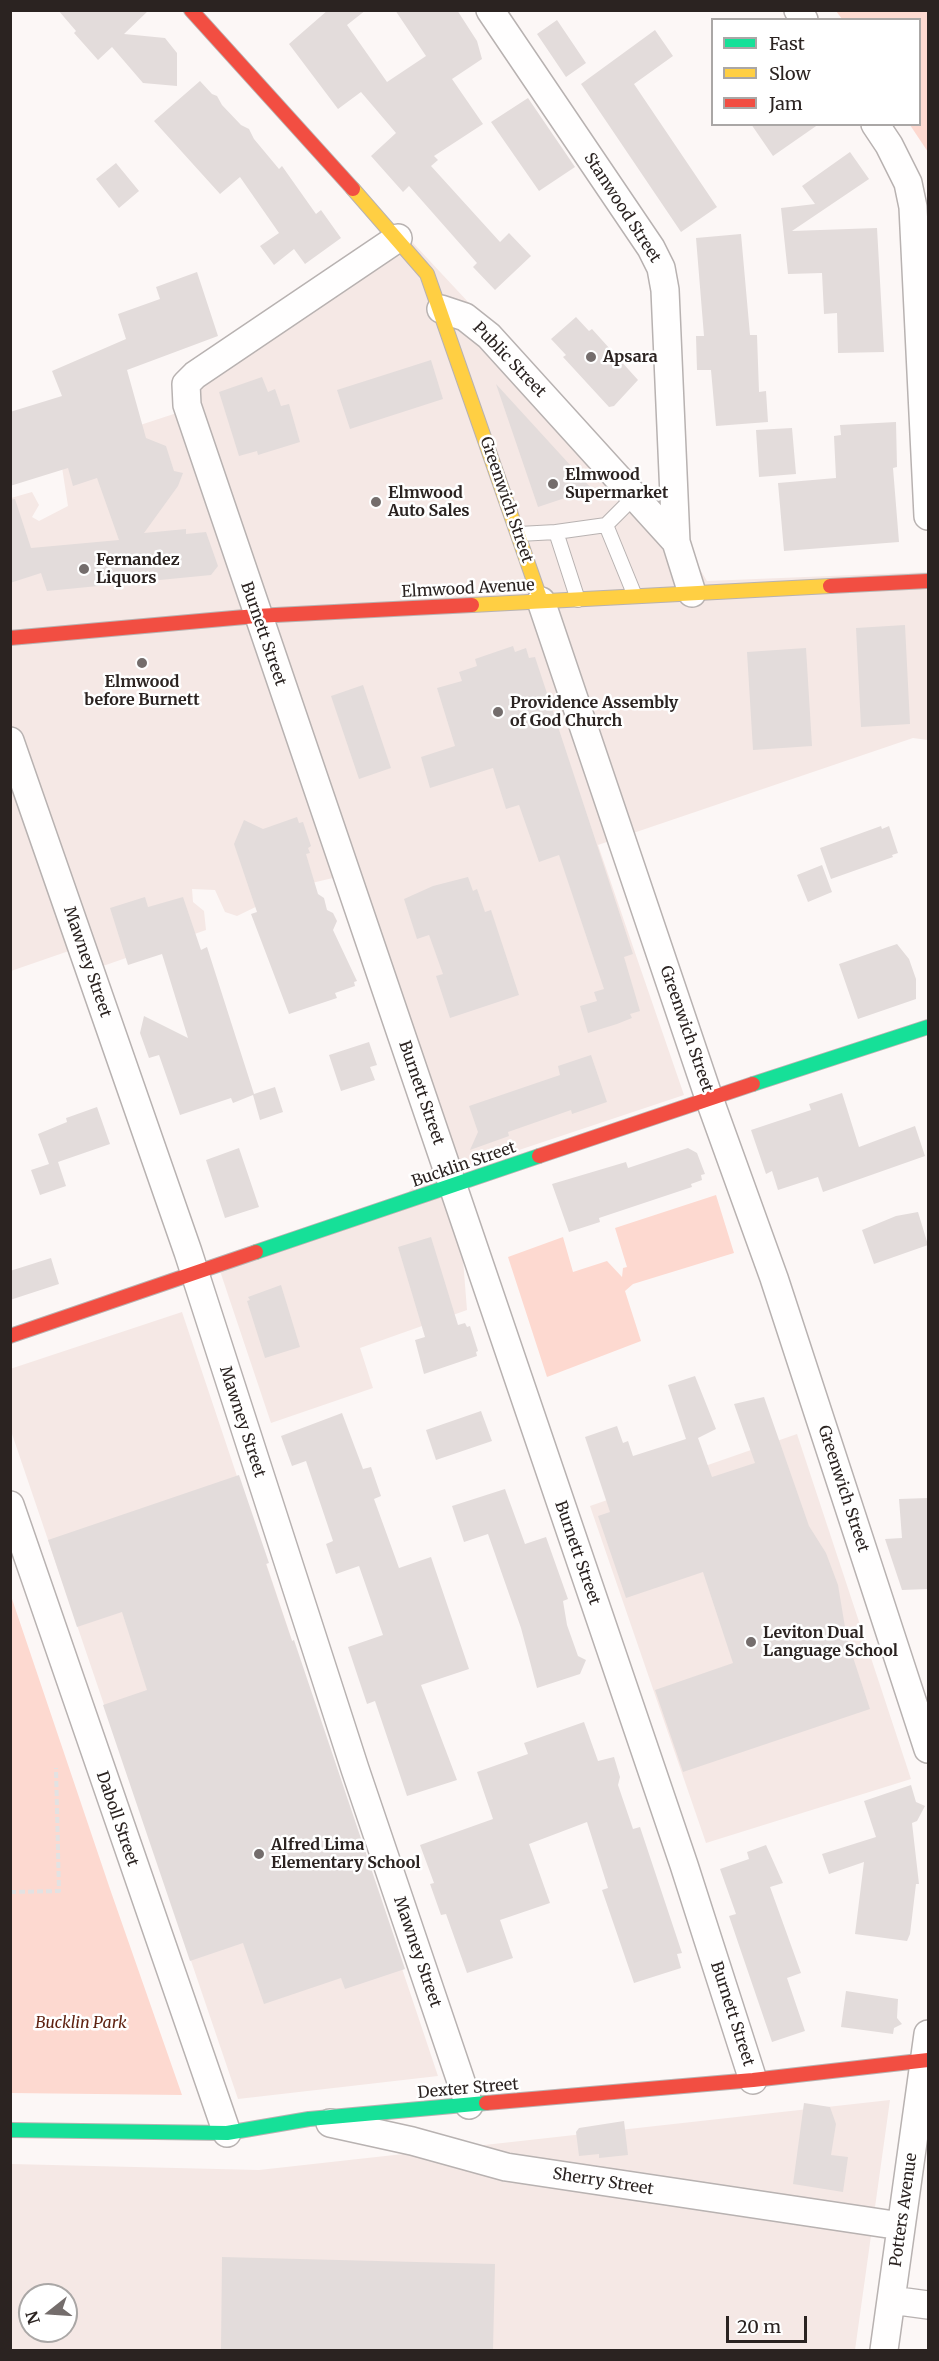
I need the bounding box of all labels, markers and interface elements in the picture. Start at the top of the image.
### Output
legend [711,18,921,126]
text: Fast [769,32,805,55]
text: Slow [769,62,811,85]
text: Jam [769,92,803,115]
street label: Stanwood Street [579,150,665,266]
street label: Public Street [468,318,550,402]
place label: Apsara [603,347,658,367]
marker: Apsara [584,350,598,364]
street label: Greenwich Street [475,434,537,566]
place label: Elmwood Supermarket [565,465,668,503]
marker: Elmwood Supermarket [546,477,560,491]
place label: Elmwood Auto Sales [388,483,470,521]
marker: Elmwood Auto Sales [369,495,383,509]
place label: Fernandez Liquors [96,550,179,588]
marker: Fernandez Liquors [77,562,91,576]
street label: Elmwood Avenue [401,576,535,602]
street label: Burnett Street [236,579,290,689]
marker: Elmwood before Burnett [135,656,149,670]
place label: Elmwood before Burnett [84,672,200,710]
place label: Providence Assembly of God Church [510,693,678,731]
marker: Providence Assembly of God Church [491,705,505,719]
street label: Mawney Street [59,904,115,1020]
street label: Greenwich Street [655,963,717,1095]
street label: Burnett Street [394,1038,448,1148]
street label: Bucklin Street [409,1138,519,1192]
street label: Mawney Street [215,1364,269,1480]
street label: Greenwich Street [813,1423,873,1555]
street label: Burnett Street [550,1498,604,1608]
place label: Leviton Dual Language School [763,1623,898,1661]
marker: Leviton Dual Language School [744,1635,758,1649]
street label: Daboll Street [92,1769,142,1869]
place label: Alfred Lima Elementary School [271,1835,420,1873]
marker: Alfred Lima Elementary School [252,1847,266,1861]
street label: Mawney Street [389,1894,445,2010]
street label: Burnett Street [706,1959,758,2069]
park label: Bucklin Park [35,2013,127,2033]
street label: Dexter Street [417,2075,519,2103]
street label: Potters Avenue [887,2152,921,2268]
street label: Sherry Street [551,2165,655,2199]
north arrow [18,2283,78,2343]
scale bar [729,2304,810,2342]
text: N [21,2309,44,2327]
text: 20 m [737,2315,781,2338]

